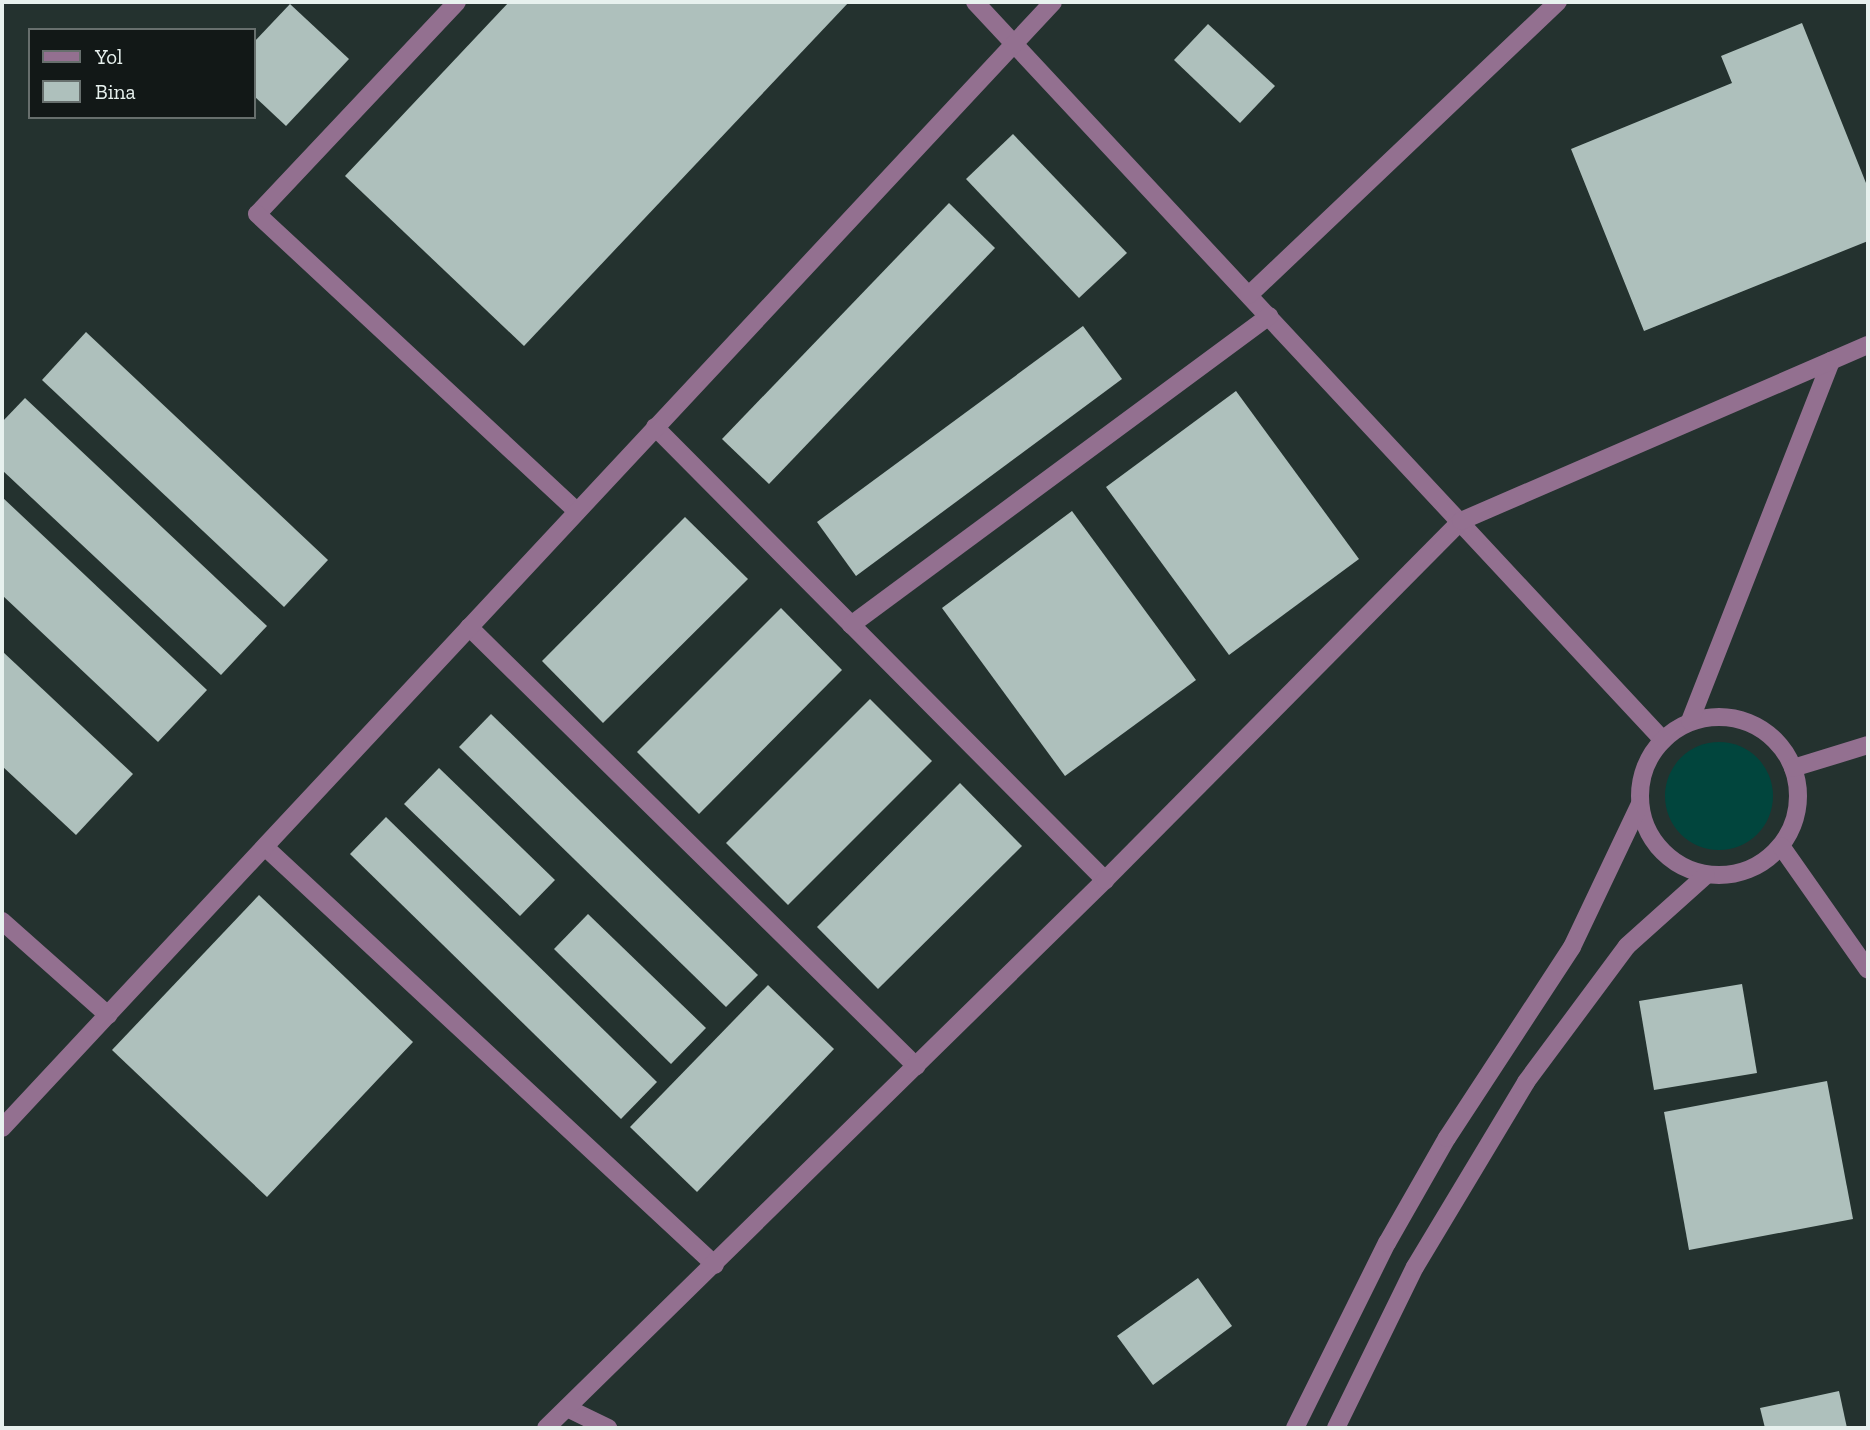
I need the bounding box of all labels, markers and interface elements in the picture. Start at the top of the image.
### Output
legend [28,28,256,119]
text: Yol [95,44,123,69]
text: Bina [95,79,136,104]

